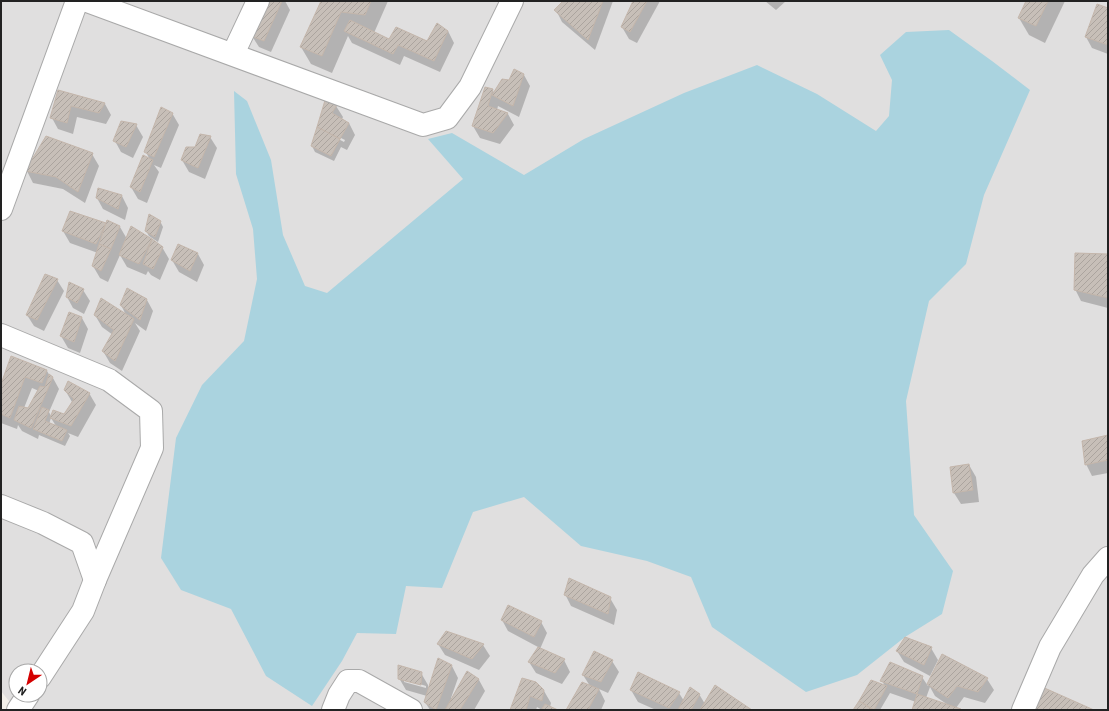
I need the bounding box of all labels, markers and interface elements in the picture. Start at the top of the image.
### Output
north arrow [8,663,48,703]
text: N [16,683,29,698]

